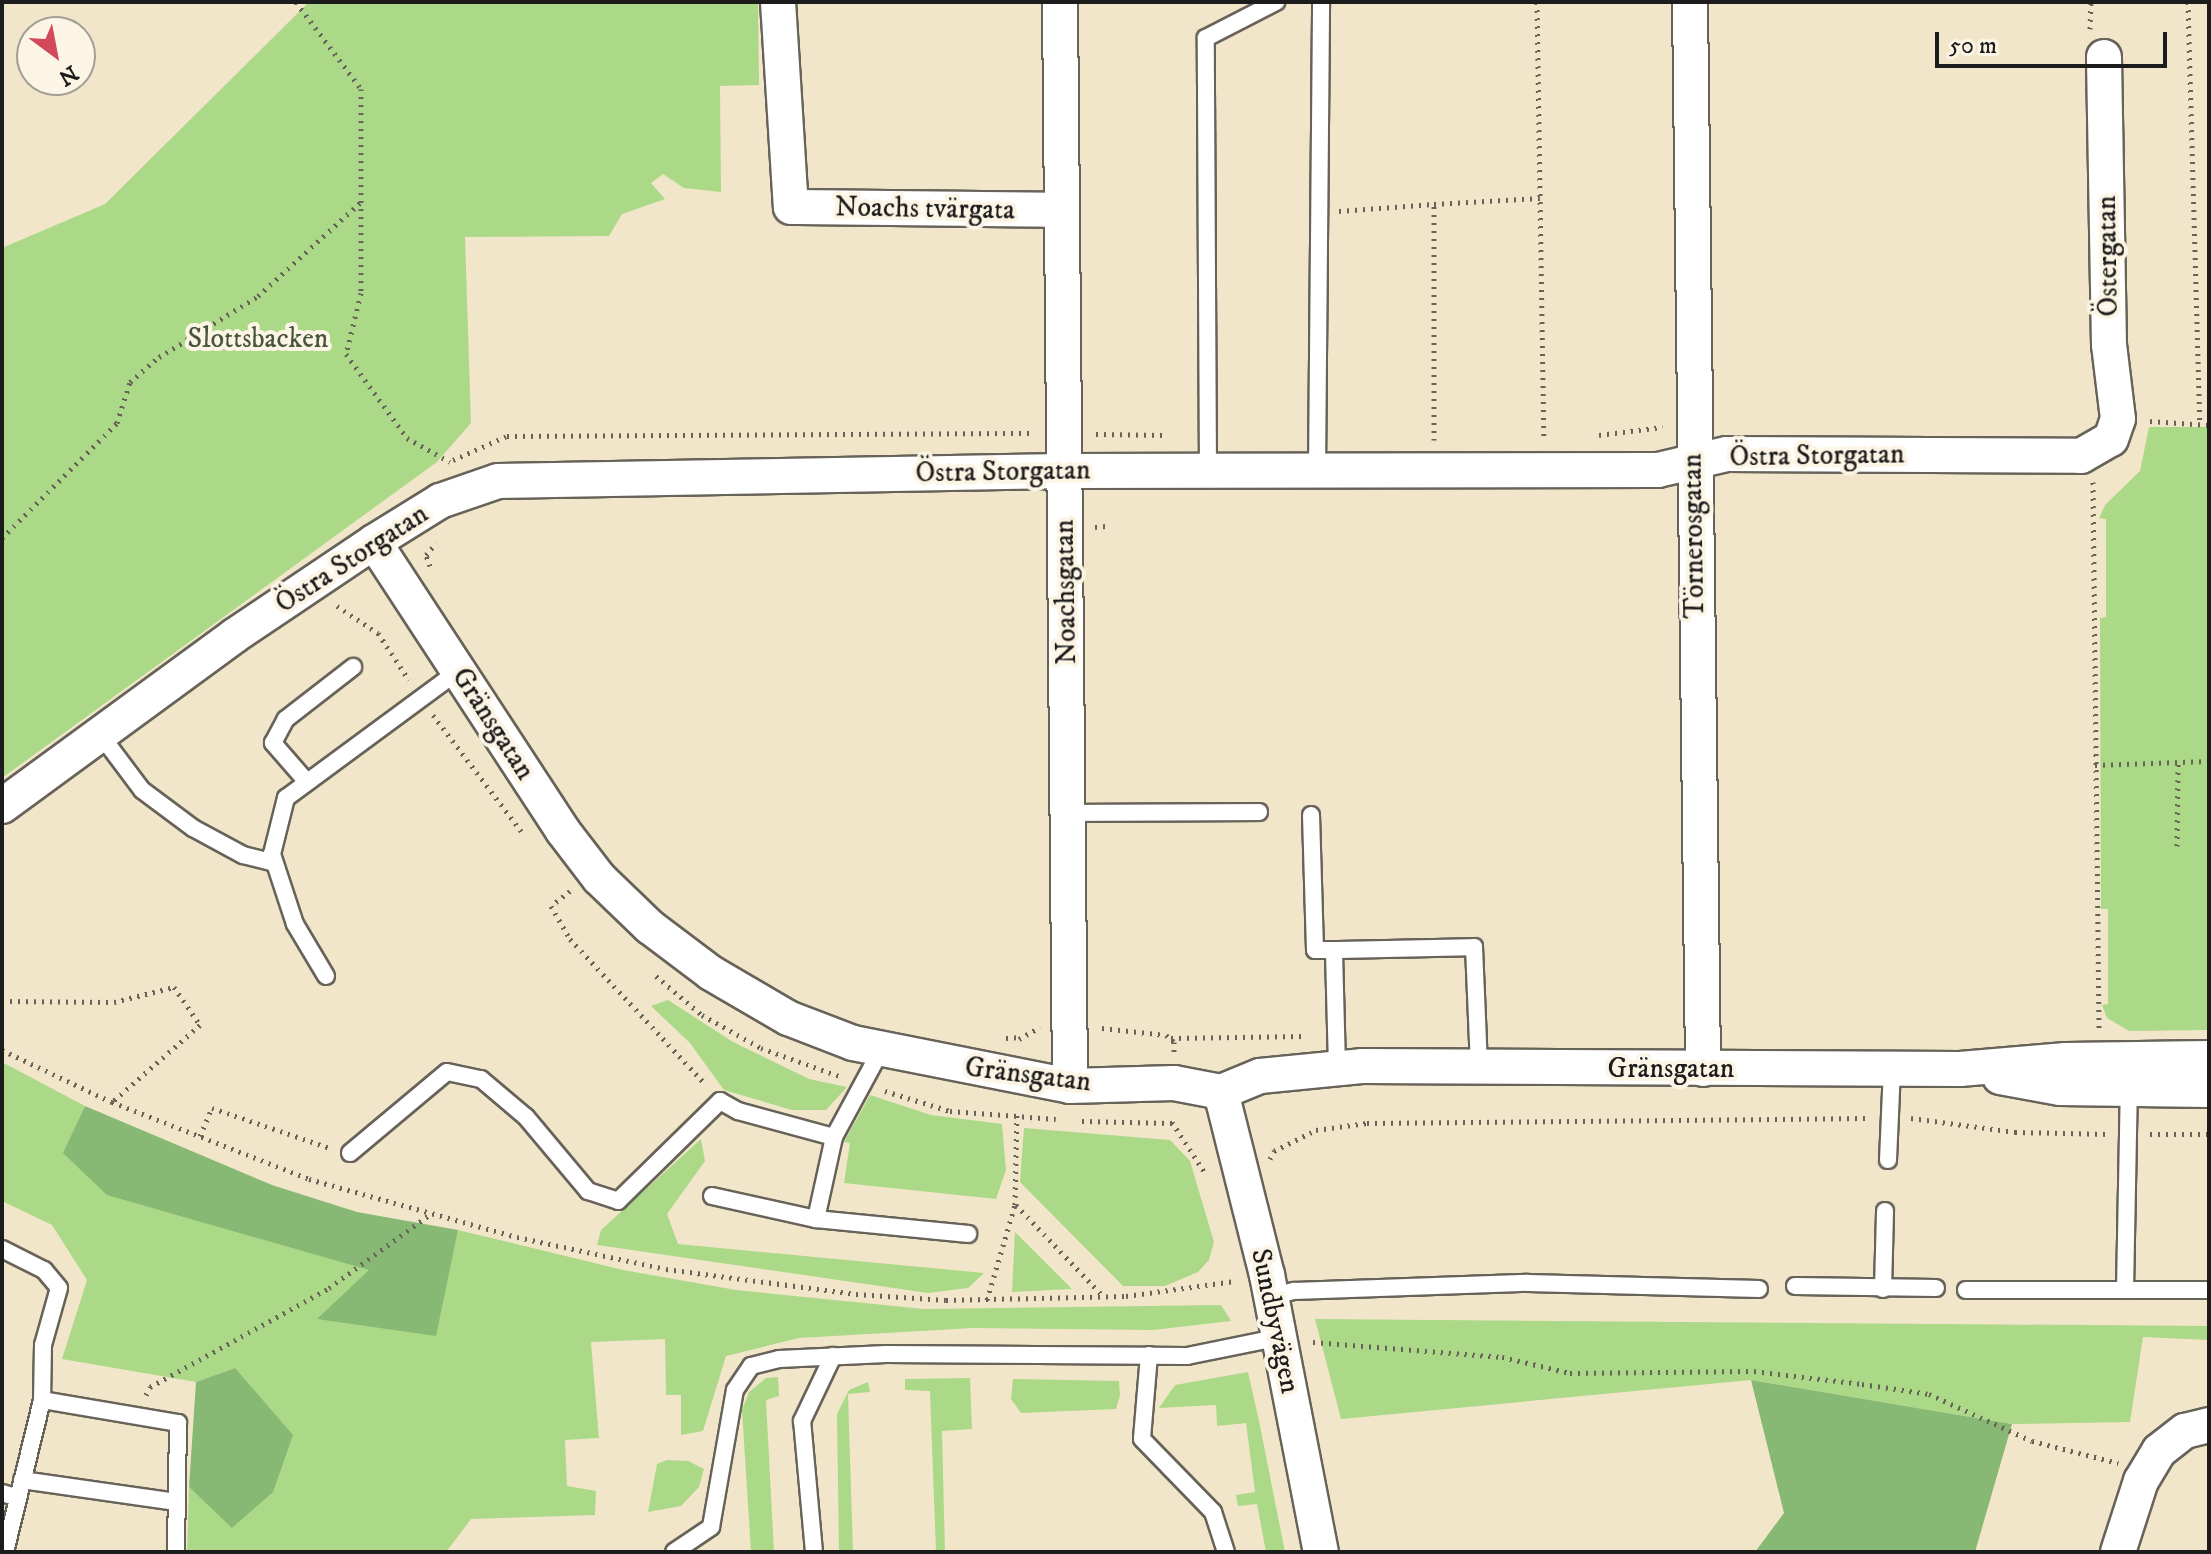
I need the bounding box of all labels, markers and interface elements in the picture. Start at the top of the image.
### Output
north arrow [16,16,96,96]
scale bar [1939,16,2171,66]
text: 50 m [1949,31,1997,61]
text: N [53,59,83,91]
street label: Noachs tvärgata [835,191,1015,227]
street label: Östergatan [2090,195,2126,317]
park label: Slottsbacken [188,322,328,356]
street label: Östra Storgatan [1729,438,1905,474]
street label: Törnerosgatan [1676,453,1712,619]
street label: Östra Storgatan [915,454,1091,490]
street label: Östra Storgatan [269,497,435,621]
street label: Noachsgatan [1048,519,1084,665]
street label: Gränsgatan [444,662,542,786]
street label: Gränsgatan [963,1051,1093,1099]
street label: Gränsgatan [1608,1052,1734,1086]
street label: Sundbyvägen [1243,1246,1307,1396]

